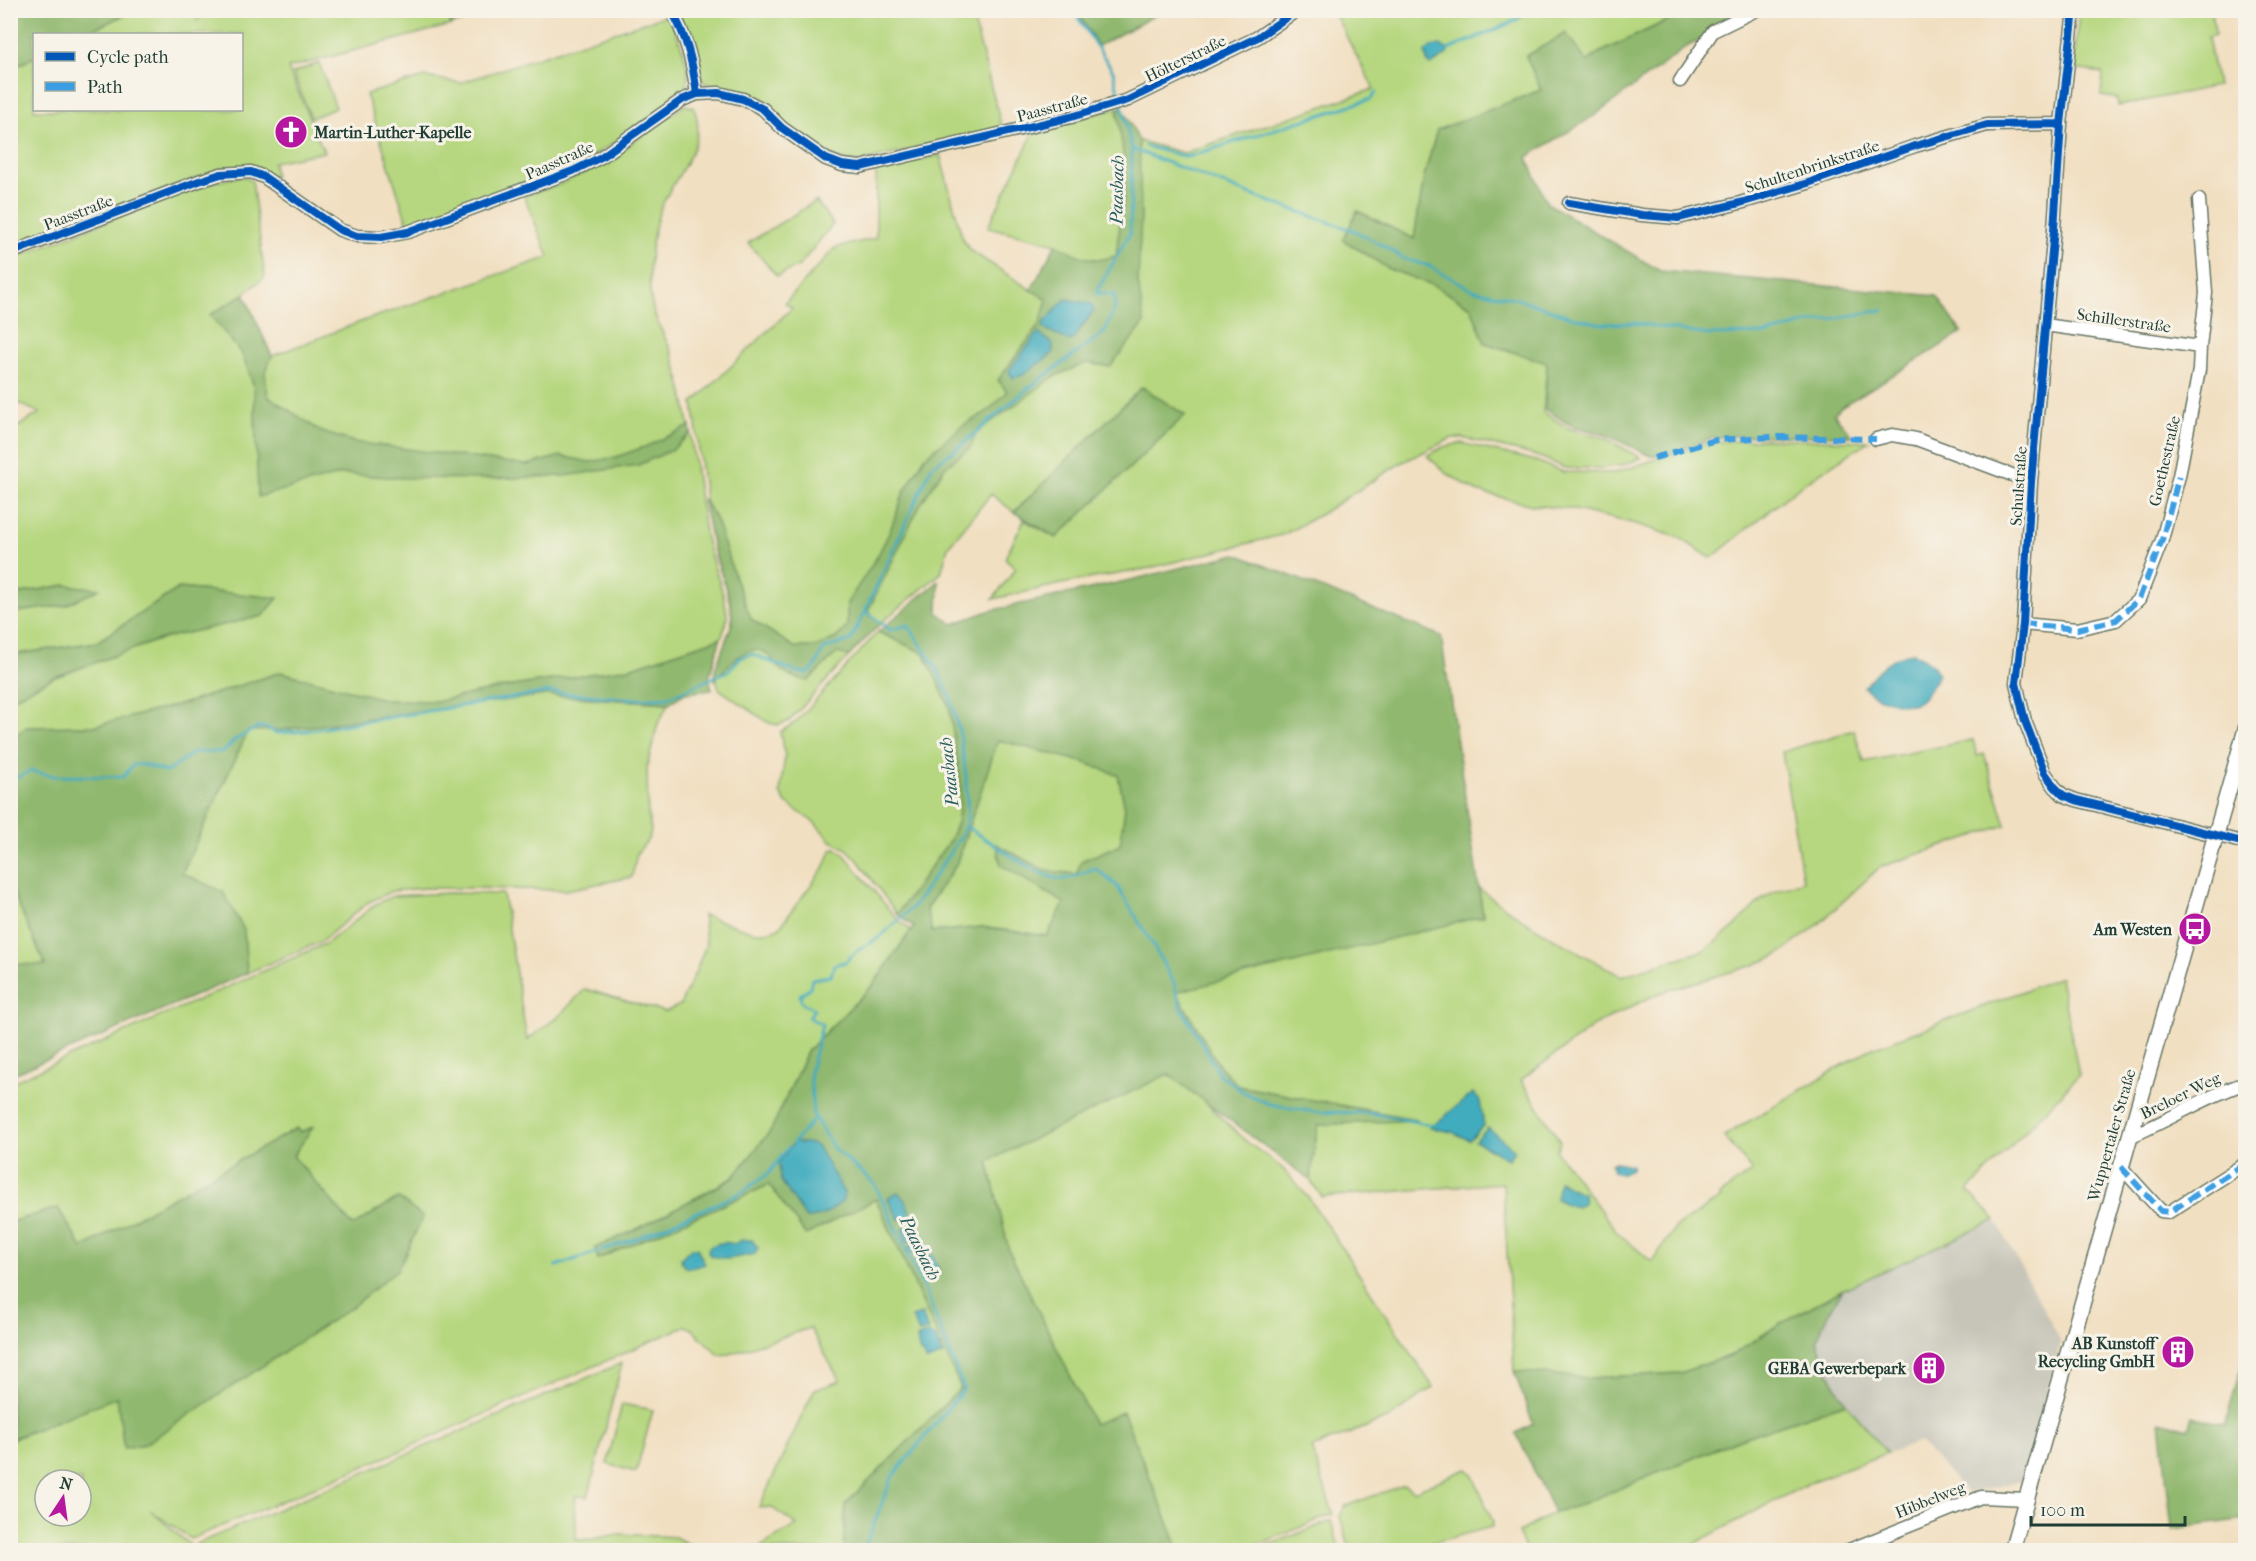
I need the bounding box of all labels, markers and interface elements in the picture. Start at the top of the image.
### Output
street label: Hölterstraße [1142,31,1229,86]
legend [33,33,243,111]
text: Cycle path [87,47,168,68]
text: Path [87,77,123,98]
street label: Paasstraße [1015,89,1090,126]
church icon: Martin-Luther-Kapelle [273,114,309,150]
place label: Martin-Luther-Kapelle [313,123,471,143]
street label: Schultenbrinkstraße [1743,136,1882,197]
street label: Paasstraße [522,137,596,184]
water label: Paasbach [1106,155,1129,226]
street label: Paasstraße [41,191,116,234]
street label: Schillerstraße [2076,304,2172,337]
street label: Goethestraße [2145,414,2184,508]
street label: Schulstraße [2006,445,2031,527]
water label: Paasbach [935,736,964,809]
bus stop icon: Am Westen [2177,911,2213,947]
place label: Am Westen [2093,920,2173,939]
street label: Wuppertaler Straße [2083,1067,2140,1205]
street label: Breloer Weg [2137,1068,2224,1123]
water label: Paasbach [894,1212,944,1284]
place label: AB Kunstoff Recycling GmbH [2038,1334,2160,1372]
building icon: AB Kunstoff Recycling GmbH [2160,1334,2196,1370]
building icon: GEBA Gewerbepark [1911,1350,1947,1386]
place label: GEBA Gewerbepark [1768,1359,1907,1379]
north arrow [33,1468,93,1528]
text: N [58,1473,75,1495]
street label: Hibbelweg [1892,1477,1969,1522]
scale bar [2031,1489,2186,1527]
text: 100 m [2040,1500,2085,1521]

